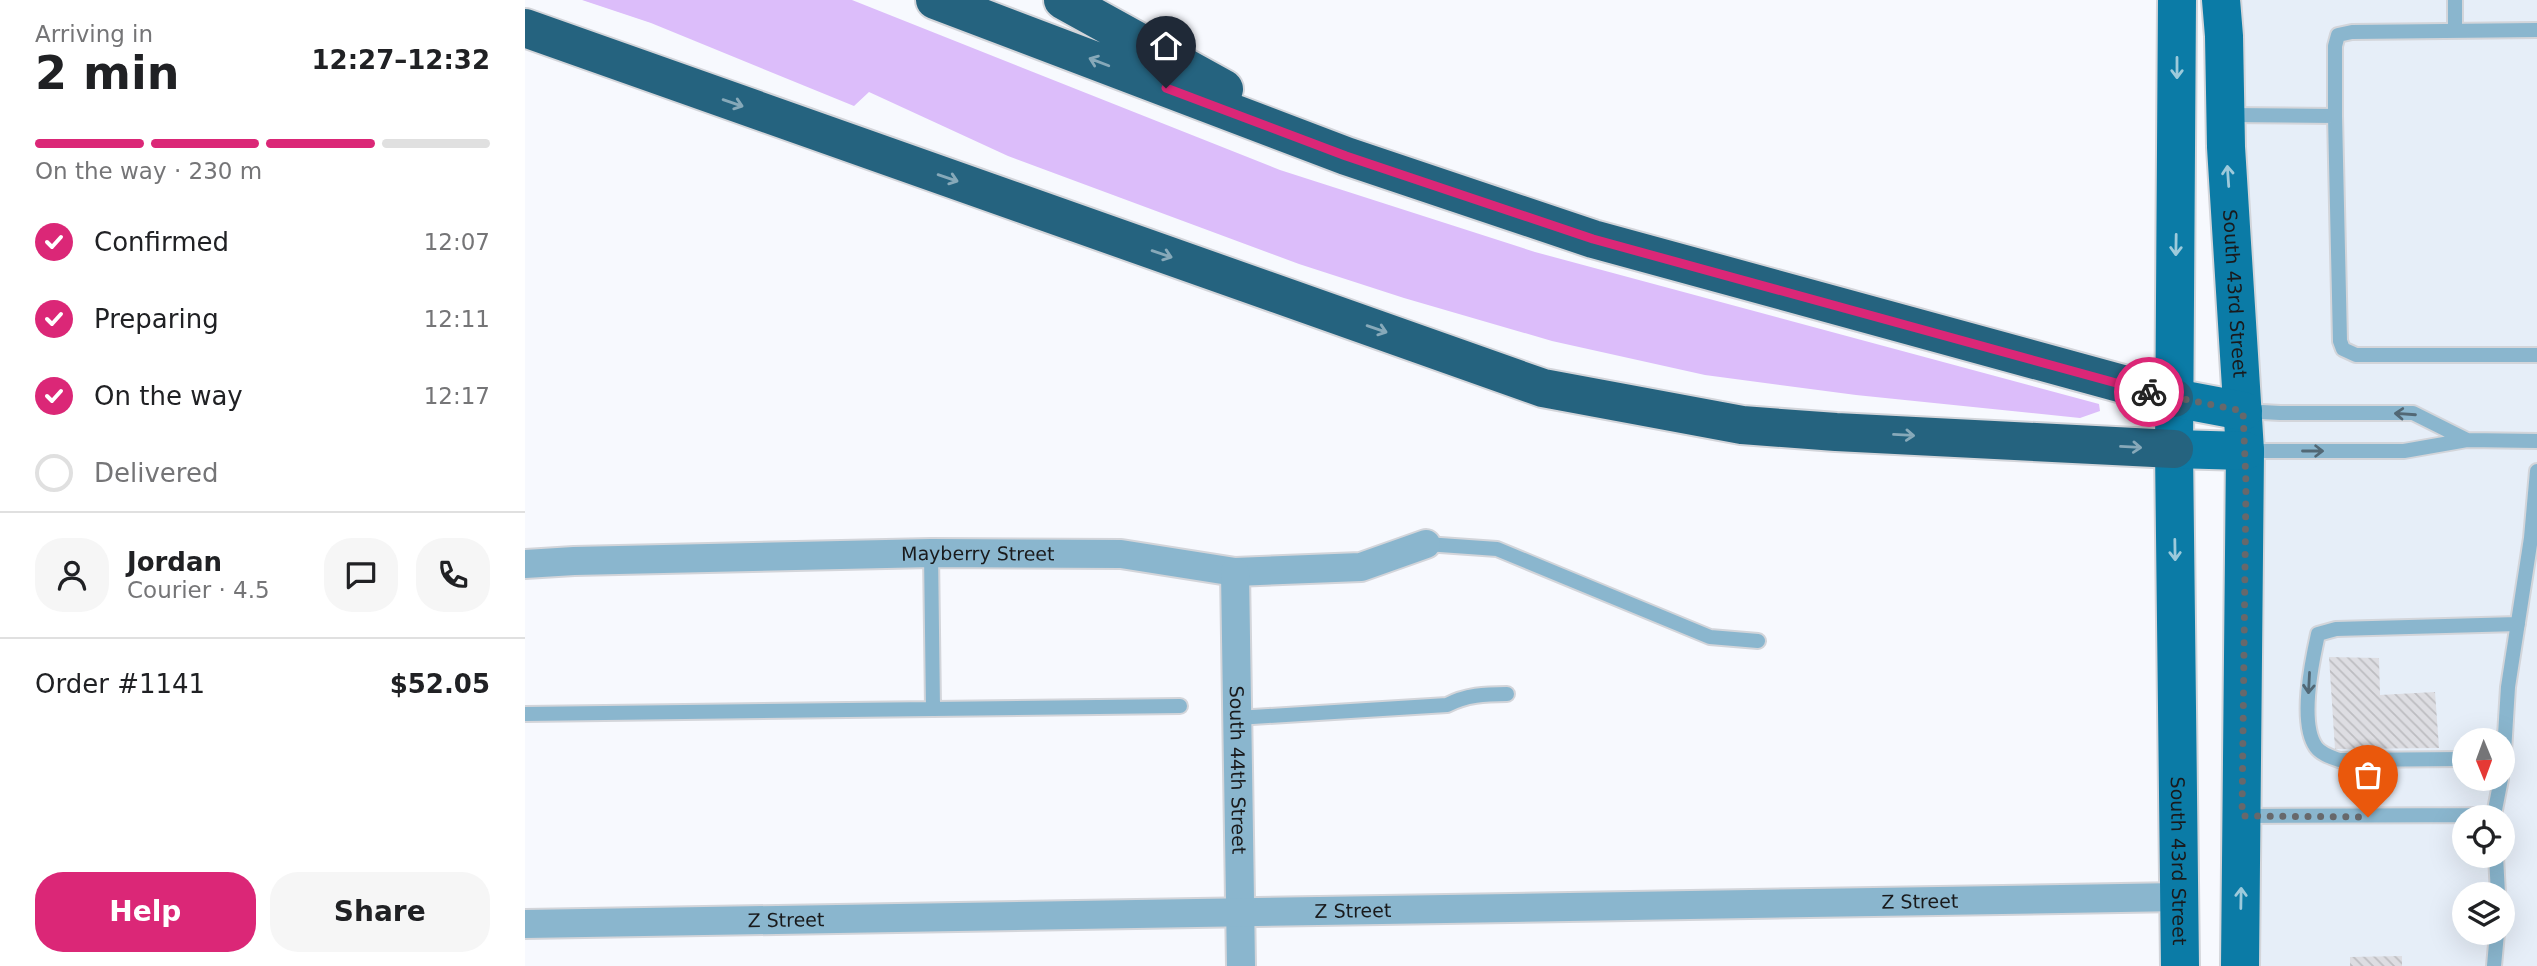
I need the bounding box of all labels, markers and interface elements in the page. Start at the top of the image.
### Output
pin [1136,16,1196,88]
text: Arriving in [35,21,153,47]
icon: home [1147,27,1185,65]
text: 12:27–12:32 [311,45,490,75]
text: 2 min [35,46,179,100]
one-way arrow [1088,55,1110,67]
one-way arrow [2170,56,2184,79]
one-way arrow [722,97,744,110]
text: On the way · 230 m [35,158,262,184]
one-way arrow [2221,165,2234,187]
one-way arrow [936,173,958,185]
street label: South 43rd Street [2219,209,2251,379]
icon: check [35,223,73,261]
text: Confirmed [94,227,229,257]
text: 12:07 [424,229,490,255]
one-way arrow [2170,234,2183,257]
one-way arrow [1151,249,1173,261]
icon: check [35,300,73,338]
text: Preparing [94,304,219,334]
text: 12:11 [424,306,490,332]
one-way arrow [1365,324,1387,336]
courier [2114,357,2184,427]
icon: bike [2130,373,2168,411]
icon: check [35,377,73,415]
text: On the way [94,381,243,411]
text: 12:17 [424,383,490,409]
one-way arrow [2394,407,2417,420]
one-way arrow [1892,429,1915,442]
one-way arrow [2119,440,2142,453]
one-way arrow [2302,444,2325,458]
text: Delivered [94,458,218,488]
button: person [35,538,109,612]
button: chat [324,538,398,612]
button: phone [416,538,490,612]
one-way arrow [2168,538,2182,561]
street label: Mayberry Street [901,542,1055,565]
text: Jordan [127,547,222,577]
text: Courier · 4.5 [127,577,270,603]
text: Order #1141 [35,669,205,699]
text: $52.05 [390,669,490,699]
one-way arrow [2303,672,2316,695]
street label: South 44th Street [1226,685,1250,855]
north arrow [2452,728,2515,791]
map controls [2452,728,2515,945]
pin [2338,745,2398,817]
icon: bag [2349,756,2387,794]
street label: South 43rd Street [2167,776,2191,946]
button: locate [2452,805,2515,868]
button: Help [35,872,256,952]
button: Share [270,872,490,952]
button: layers [2452,882,2515,945]
one-way arrow [2234,887,2247,910]
street label: Z Street [1881,890,1958,913]
street label: Z Street [1314,899,1391,922]
street label: Z Street [747,908,825,931]

